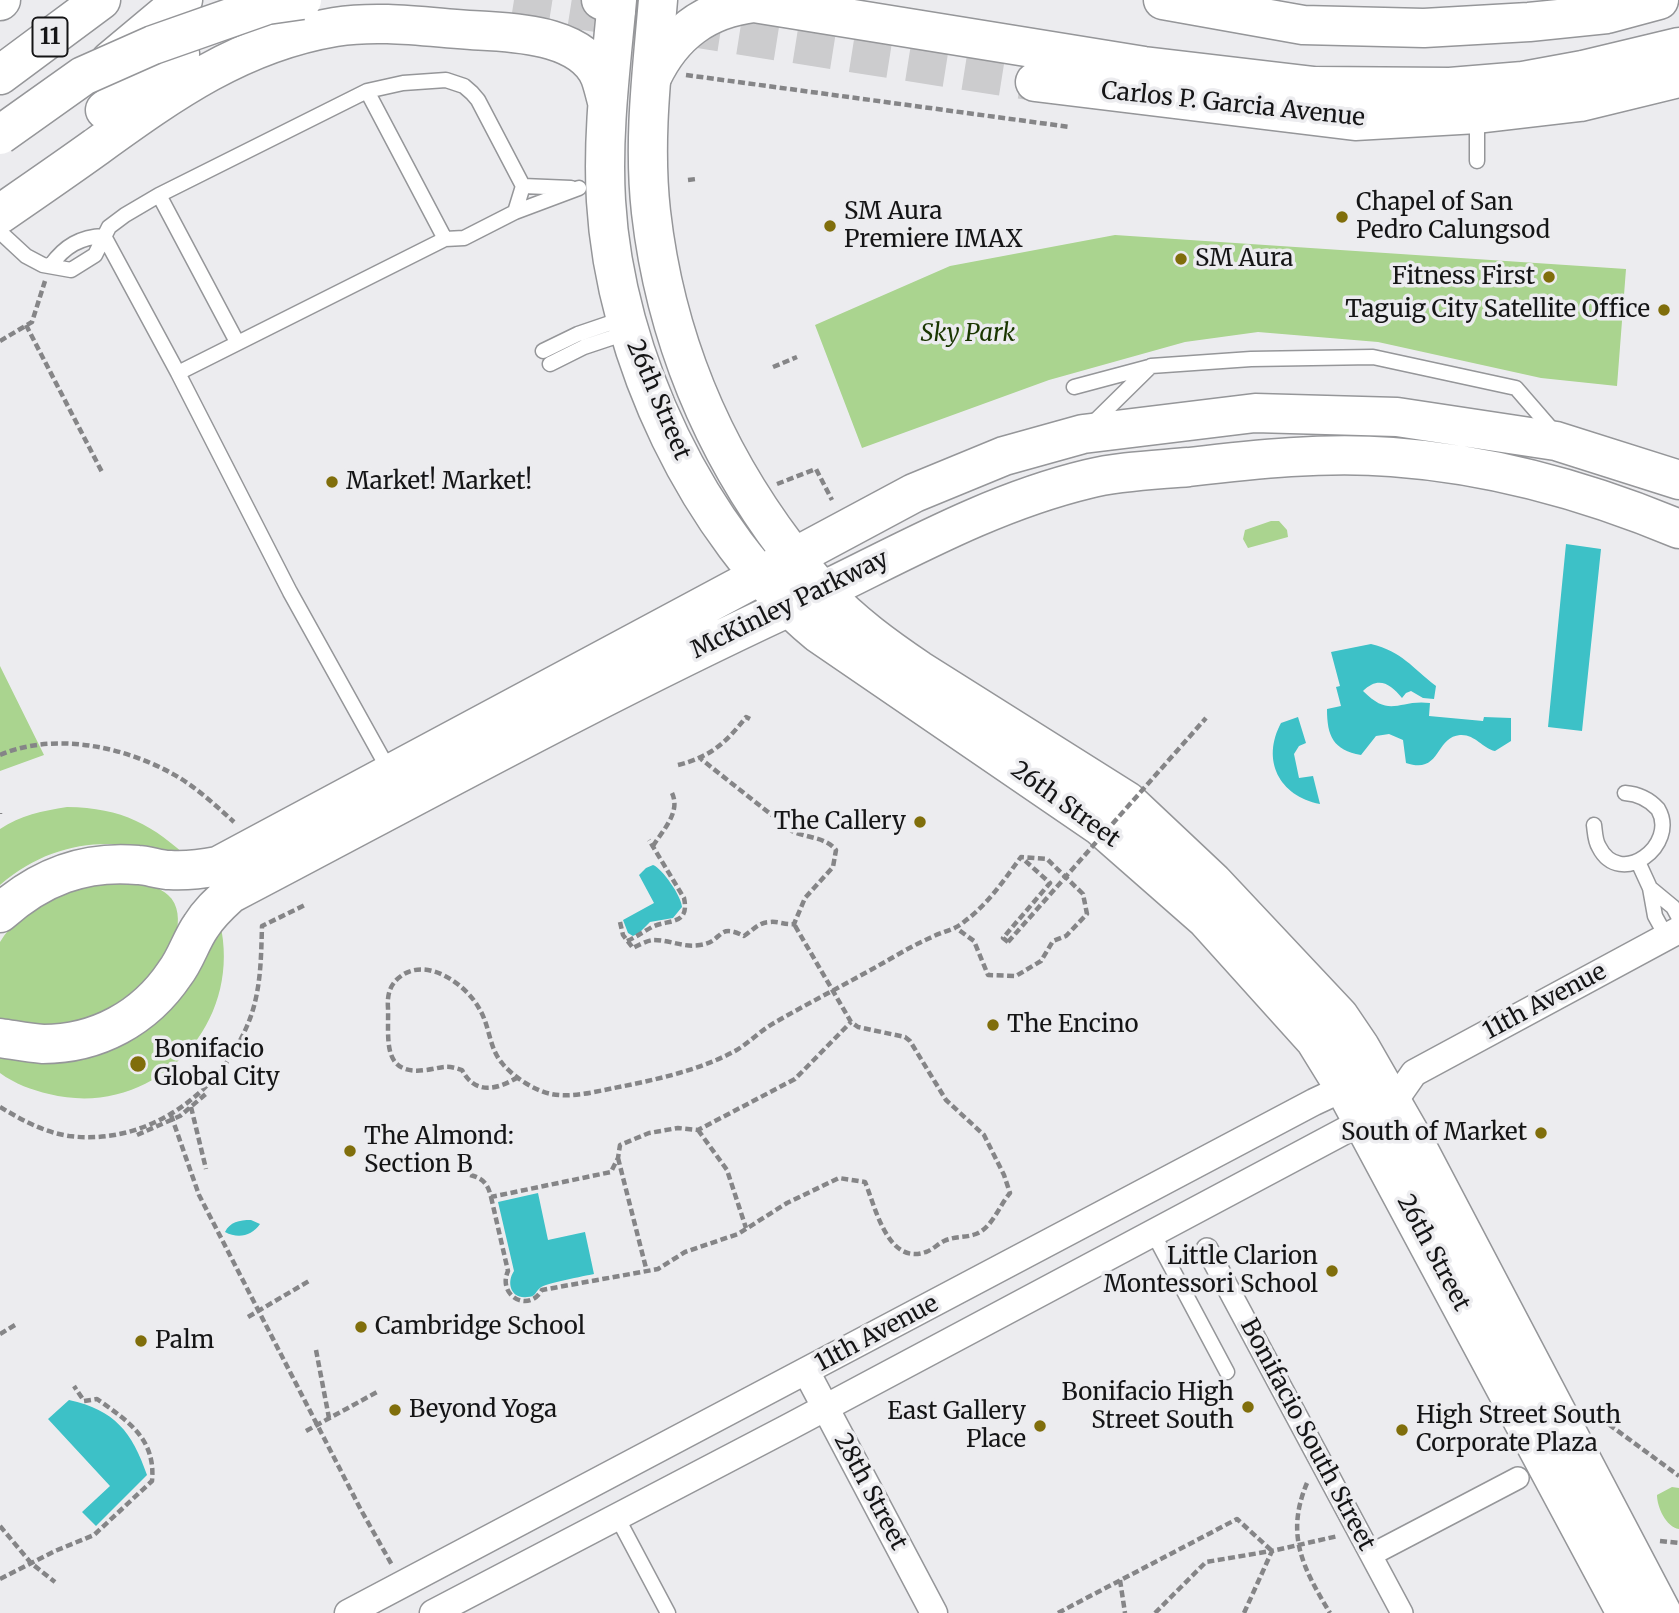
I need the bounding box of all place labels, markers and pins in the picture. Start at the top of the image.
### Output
place label: Chapel of San Pedro Calungsod [1356,189,1550,245]
place label: SM Aura Premiere IMAX [844,198,1023,254]
marker: Chapel of San Pedro Calungsod [1334,209,1350,225]
marker: SM Aura Premiere IMAX [822,218,838,234]
place label: SM Aura [1195,245,1293,273]
marker: SM Aura [1173,251,1189,267]
place label: Fitness First [1392,263,1535,291]
marker: Fitness First [1541,269,1557,285]
place label: Taguig City Satellite Office [1345,296,1650,324]
marker: Taguig City Satellite Office [1656,302,1672,318]
place label: Market! Market! [346,468,532,496]
marker: Market! Market! [324,474,340,490]
place label: The Callery [774,808,906,836]
marker: The Callery [912,814,928,830]
place label: The Encino [1007,1011,1139,1039]
marker: The Encino [985,1017,1001,1033]
place label: Bonifacio Global City [154,1036,280,1092]
marker: Bonifacio Global City [128,1054,148,1074]
place label: South of Market [1341,1119,1527,1147]
place label: The Almond: Section B [364,1123,514,1179]
marker: South of Market [1533,1125,1549,1141]
marker: The Almond: Section B [342,1143,358,1159]
place label: Little Clarion Montessori School [1103,1243,1318,1299]
marker: Little Clarion Montessori School [1324,1263,1340,1279]
place label: Cambridge School [375,1313,585,1341]
marker: Cambridge School [353,1319,369,1335]
place label: Palm [155,1327,214,1355]
marker: Palm [133,1333,149,1349]
place label: Bonifacio High Street South [1062,1379,1234,1435]
place label: Beyond Yoga [409,1396,557,1424]
place label: East Gallery Place [887,1398,1026,1454]
marker: Bonifacio High Street South [1240,1399,1256,1415]
marker: Beyond Yoga [387,1402,403,1418]
place label: High Street South Corporate Plaza [1416,1402,1621,1458]
marker: East Gallery Place [1032,1418,1048,1434]
marker: High Street South Corporate Plaza [1394,1422,1410,1438]

